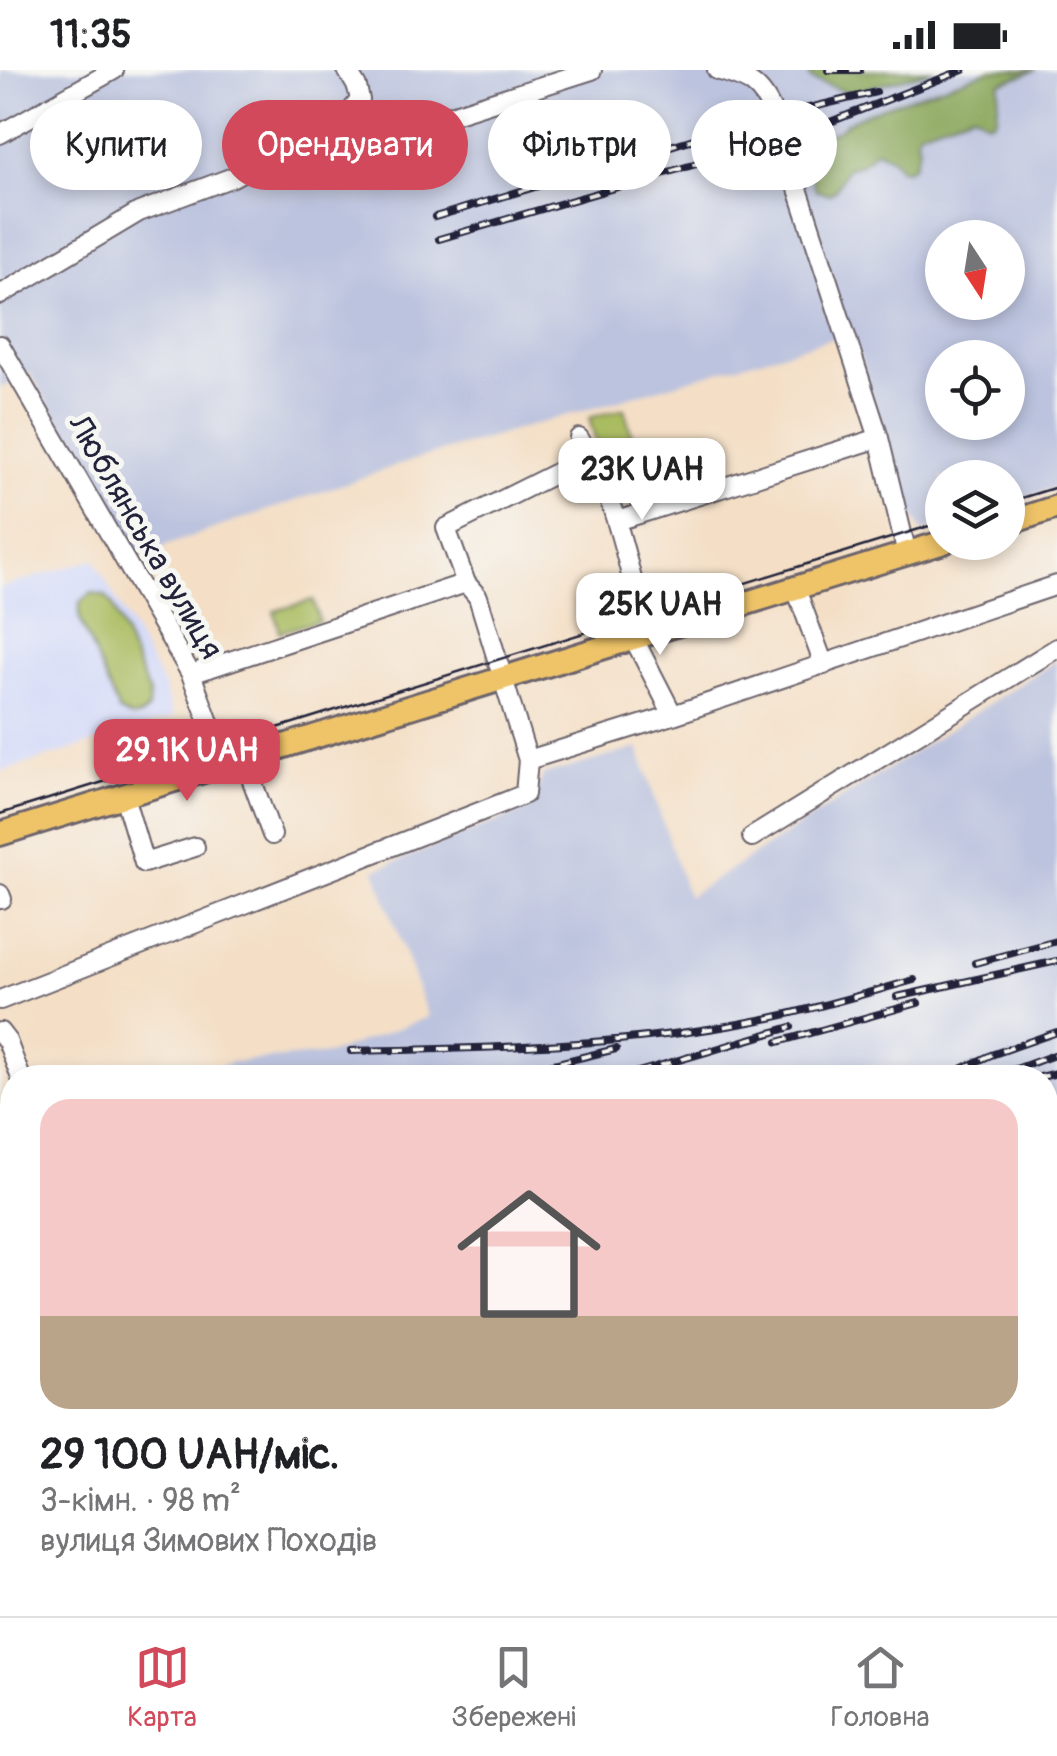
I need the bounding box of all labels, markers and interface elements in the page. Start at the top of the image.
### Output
text: 11:35 [50,11,132,59]
chip: Купити [30,100,202,190]
chip: Орендувати [222,100,468,190]
chip: Фільтри [488,100,671,190]
chip: Нове [691,100,837,190]
north arrow [925,220,1025,320]
map controls [925,220,1025,560]
button: locate [925,340,1025,440]
street label: Люблянська вулиця [58,407,231,666]
pin: 23K UAH [550,438,734,523]
text: 23K UAH [580,450,704,490]
button: layers [925,460,1025,560]
pin: 25K UAH [568,573,752,658]
text: 25K UAH [598,585,722,625]
pin: 29.1K UAH [73,719,301,804]
text: 29.1K UAH [116,731,258,771]
icon: home [439,1164,619,1344]
text: 29 100 UAH/міс. [40,1429,340,1481]
text: 3-кімн. · 98 m² [40,1481,241,1521]
text: вулиця Зимових Походів [40,1521,377,1561]
tab: Карта [127,1640,197,1735]
tab: Збережені [451,1640,576,1735]
tab: Головна [831,1640,930,1735]

